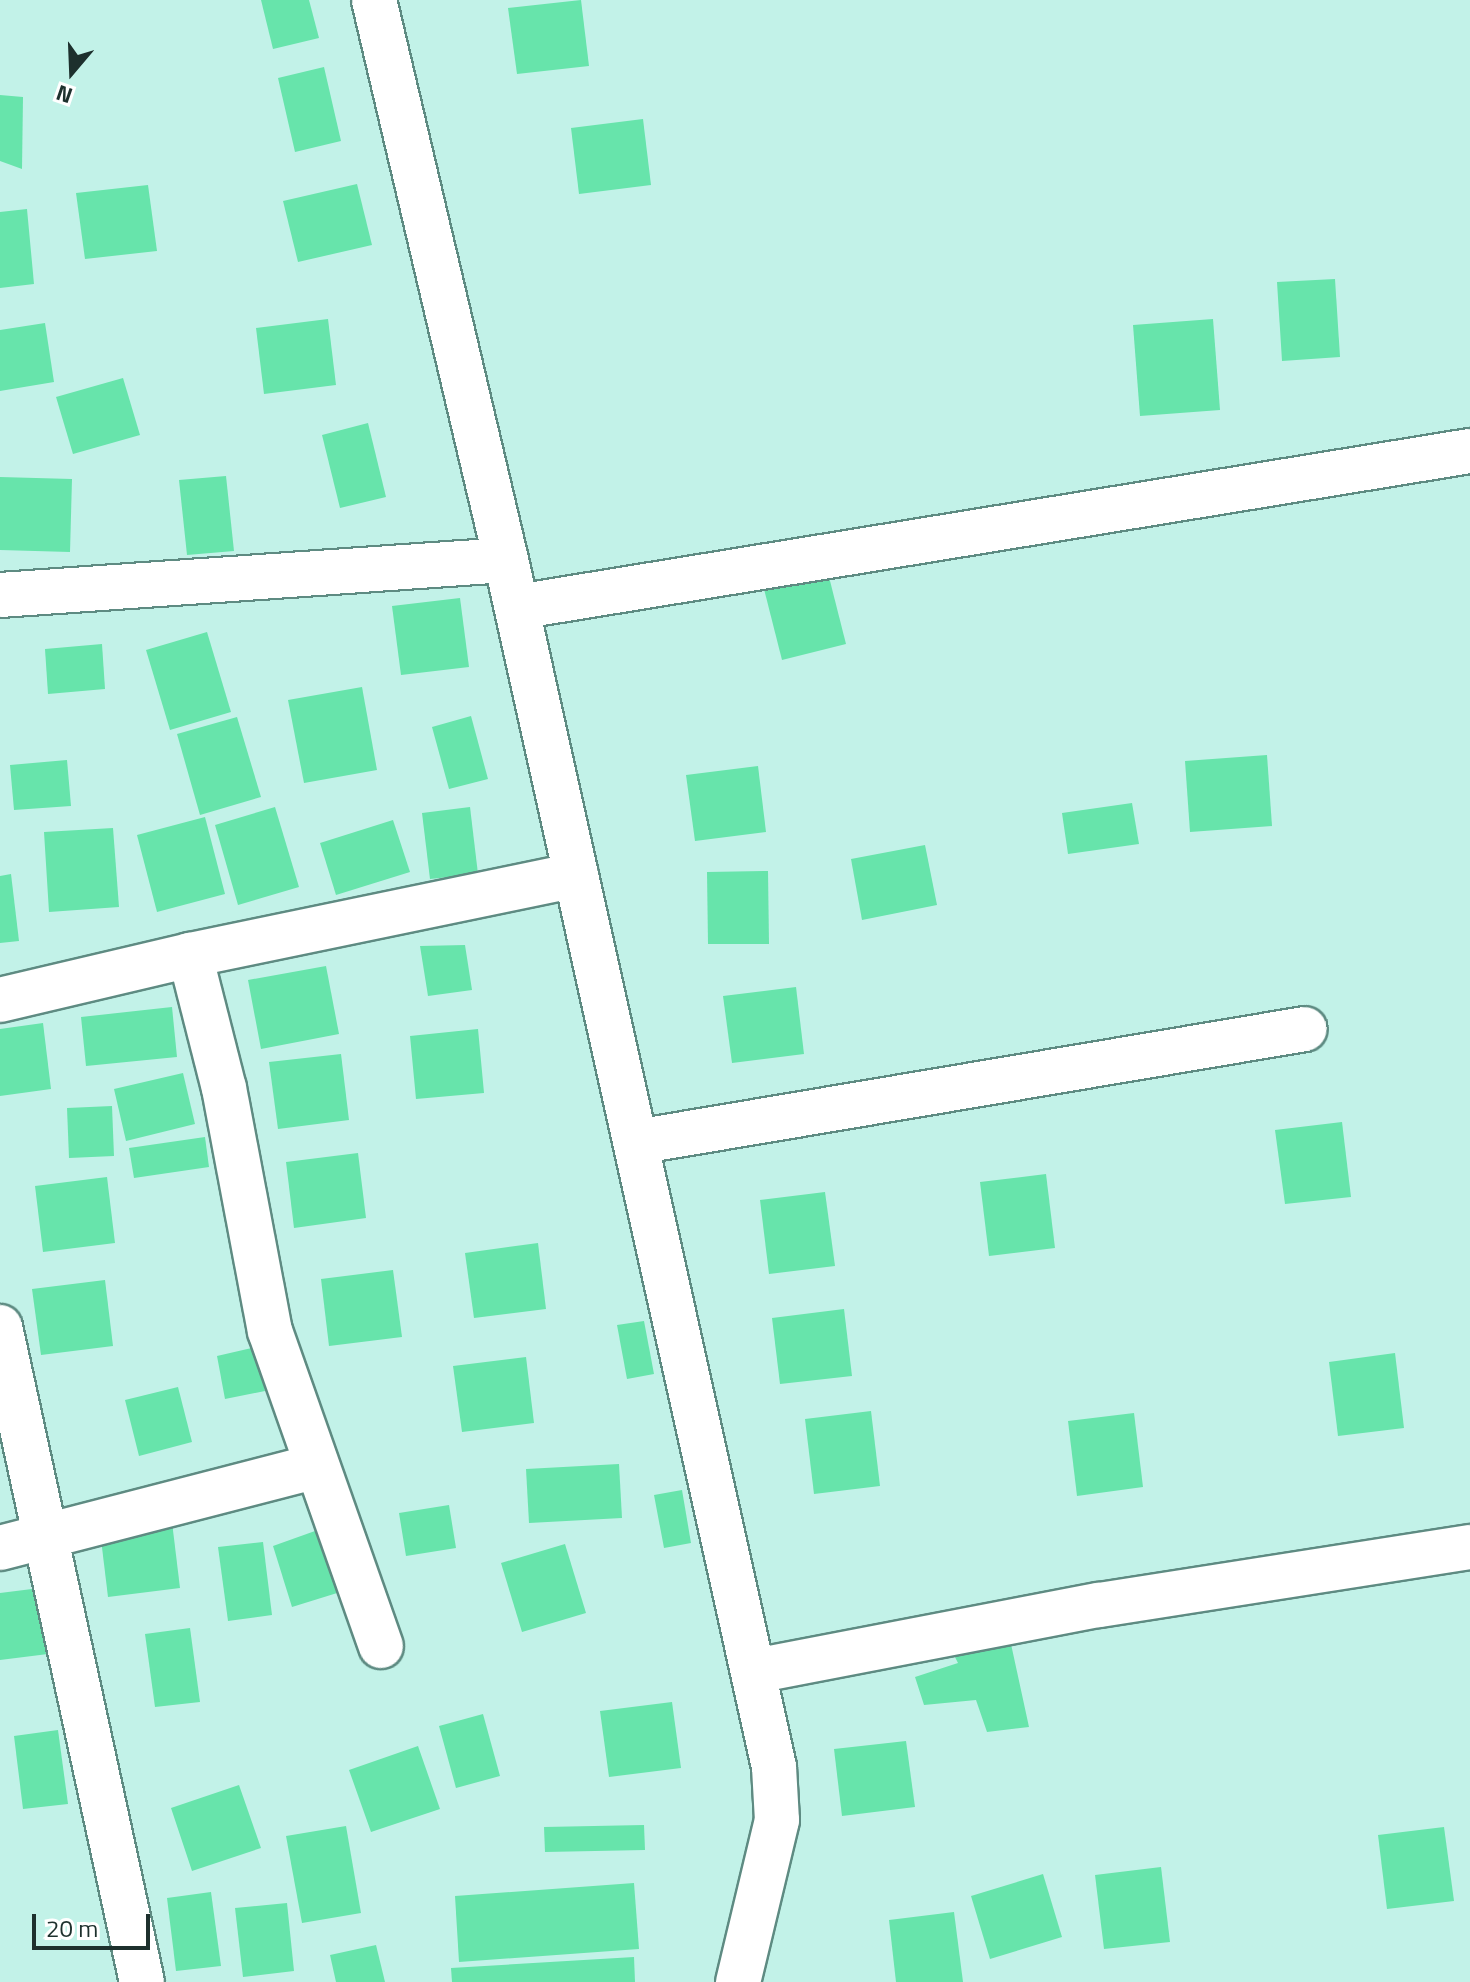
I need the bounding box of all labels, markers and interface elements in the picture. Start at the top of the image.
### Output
north arrow [32,32,112,112]
text: N [51,76,77,113]
scale bar [36,1898,154,1948]
text: 20 m [46,1910,98,1946]

